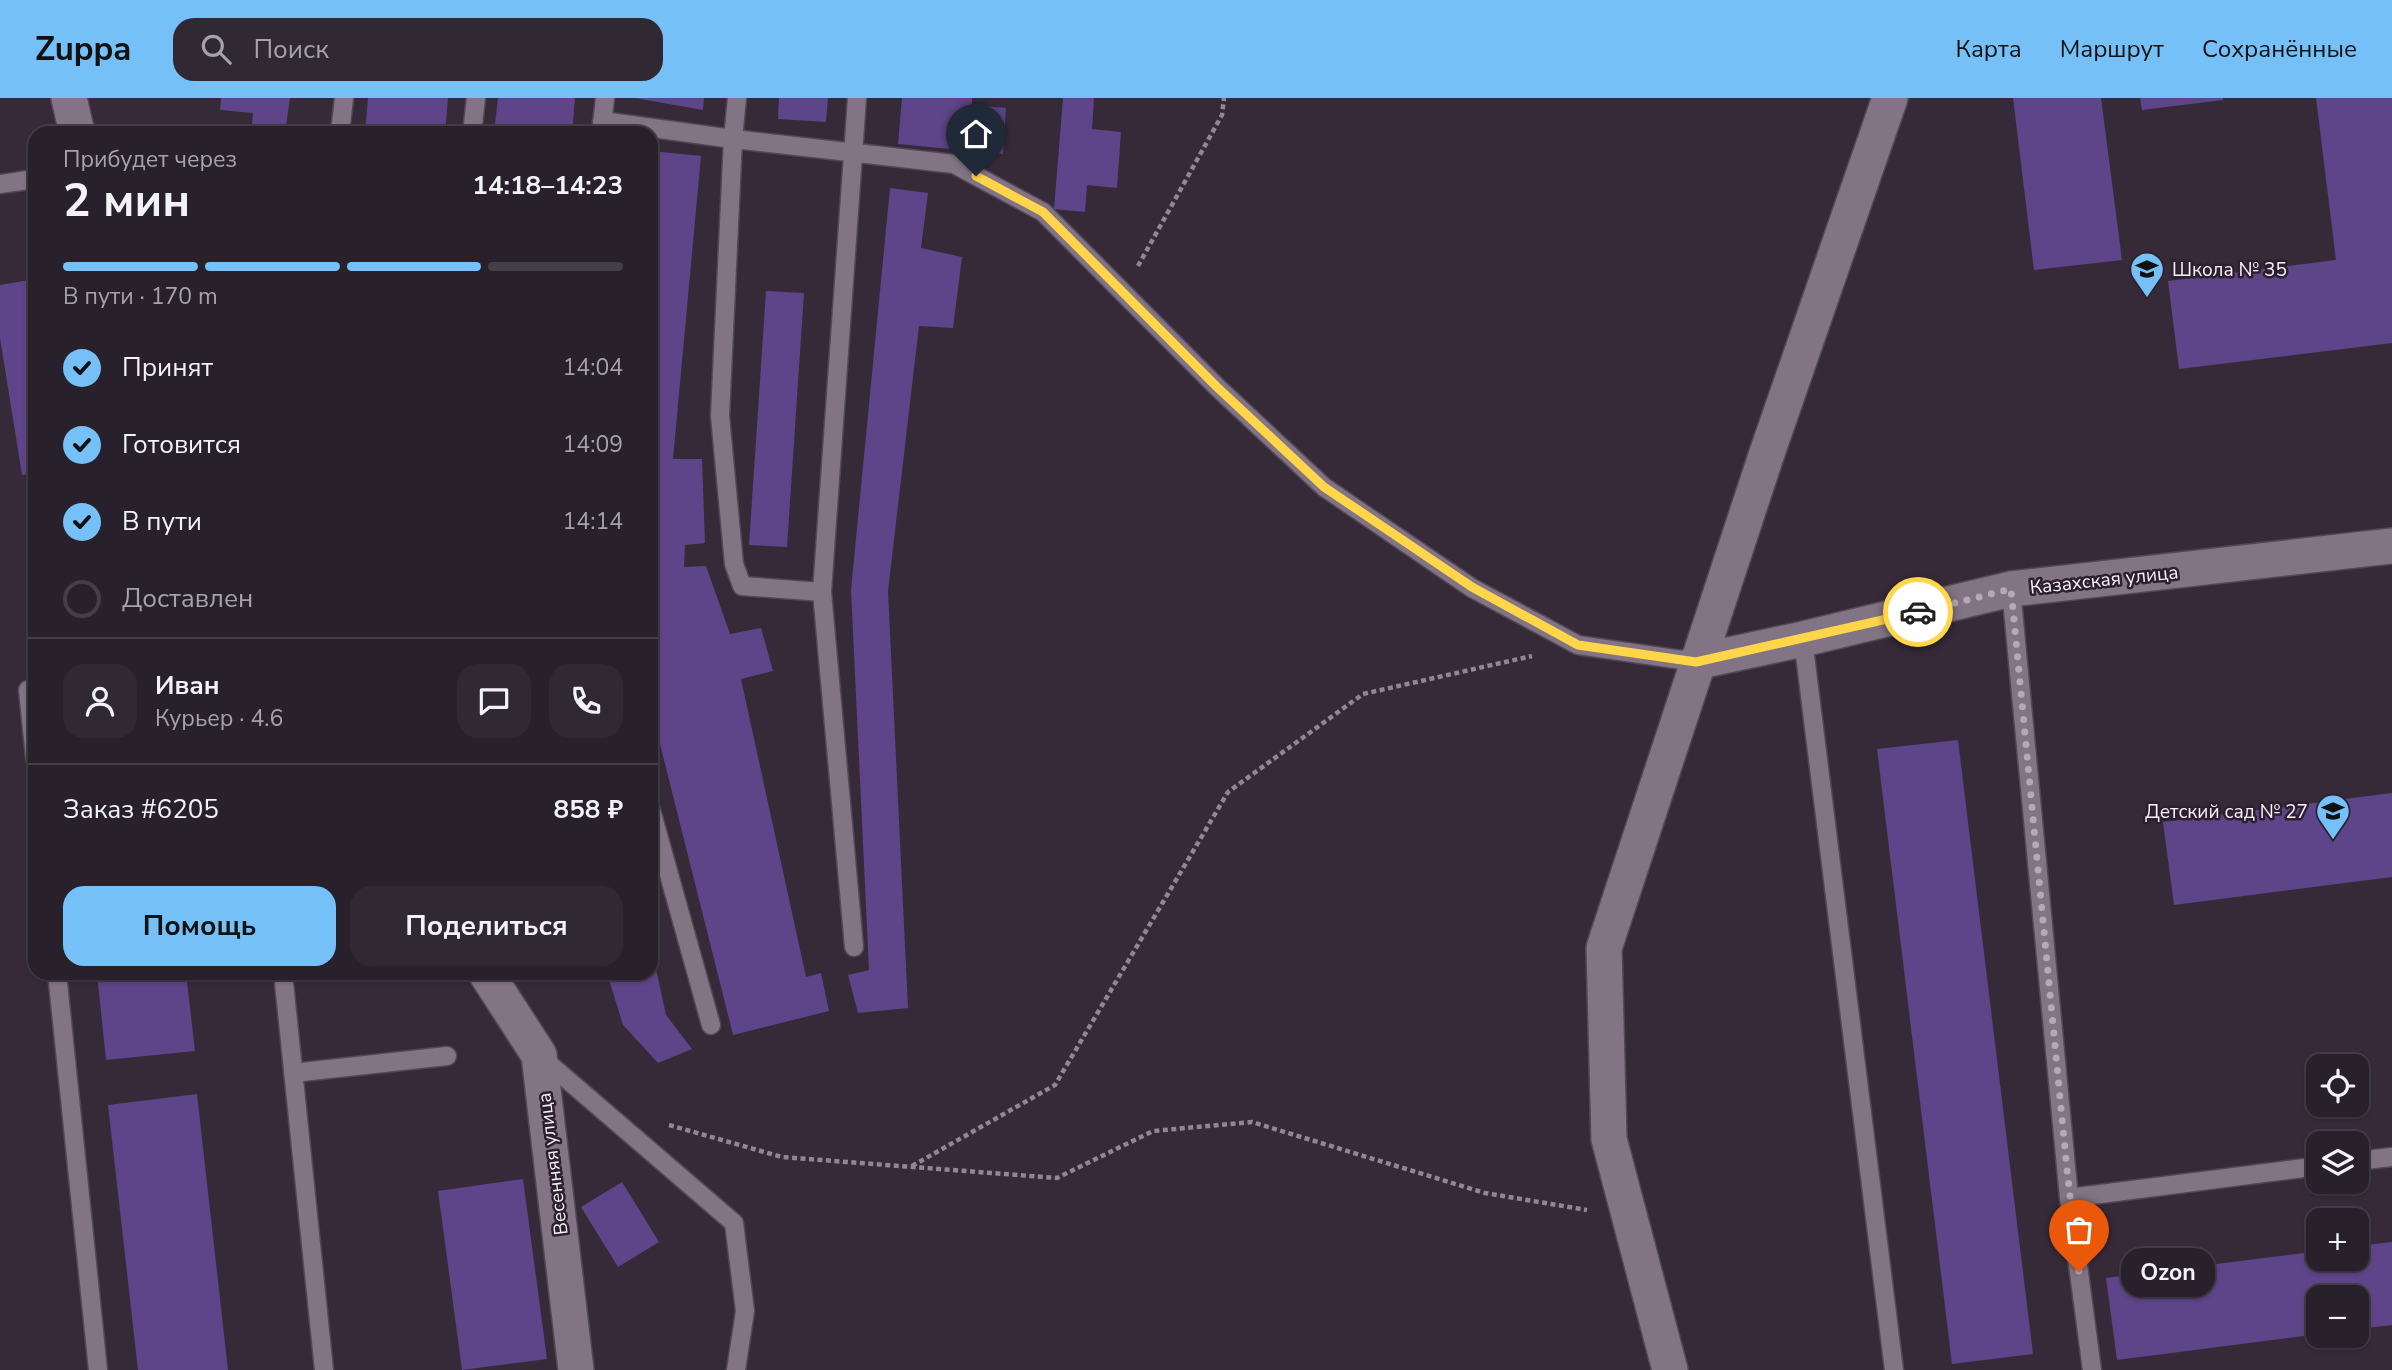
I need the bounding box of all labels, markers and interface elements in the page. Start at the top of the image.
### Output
search box [173,18,663,81]
text: Zuppa [35,27,131,72]
icon: search [197,30,235,68]
text: Поиск [253,32,329,67]
text: Карта [1956,33,2022,65]
text: Маршрут [2060,33,2164,65]
text: Сохранённые [2202,33,2357,65]
pin [946,104,1006,176]
icon: home [957,115,995,153]
text: Прибудет через [63,144,237,175]
text: 14:18–14:23 [472,168,623,203]
text: 2 мин [63,169,190,232]
school or university icon: Школа № 35 [2128,250,2166,299]
place label: Школа № 35 [2172,257,2287,283]
text: В пути · 170 m [63,281,218,312]
icon: check [63,349,101,387]
text: Принят [122,350,213,385]
text: 14:04 [563,352,623,383]
icon: check [63,426,101,464]
text: Готовится [122,427,241,462]
text: 14:09 [563,429,623,460]
icon: check [63,503,101,541]
text: В пути [122,504,202,539]
text: 14:14 [563,506,623,537]
street label: Казахская улица [2028,559,2180,601]
courier [1883,577,1953,647]
text: Доставлен [122,581,253,616]
icon: car [1899,593,1937,631]
button: person [63,664,137,738]
button: chat [457,664,531,738]
button: phone [549,664,623,738]
text: Иван [155,668,220,703]
text: Курьер · 4.6 [155,703,283,734]
text: Заказ #6205 [63,792,219,827]
text: 858 ₽ [554,792,623,827]
school or university icon: Детский сад № 27 [2314,792,2352,841]
place label: Детский сад № 27 [2145,799,2308,825]
button: Помощь [63,886,336,966]
button: Поделиться [350,886,623,966]
map controls [2306,1054,2369,1348]
button: locate [2306,1054,2369,1117]
street label: Весенняя улица [531,1091,575,1236]
button: layers [2306,1131,2369,1194]
pin [2049,1200,2109,1272]
button: + [2306,1208,2369,1271]
icon: bag [2060,1211,2098,1249]
callout: Ozon [2121,1248,2216,1296]
text: Ozon [2140,1257,2196,1288]
button: − [2306,1285,2369,1348]

